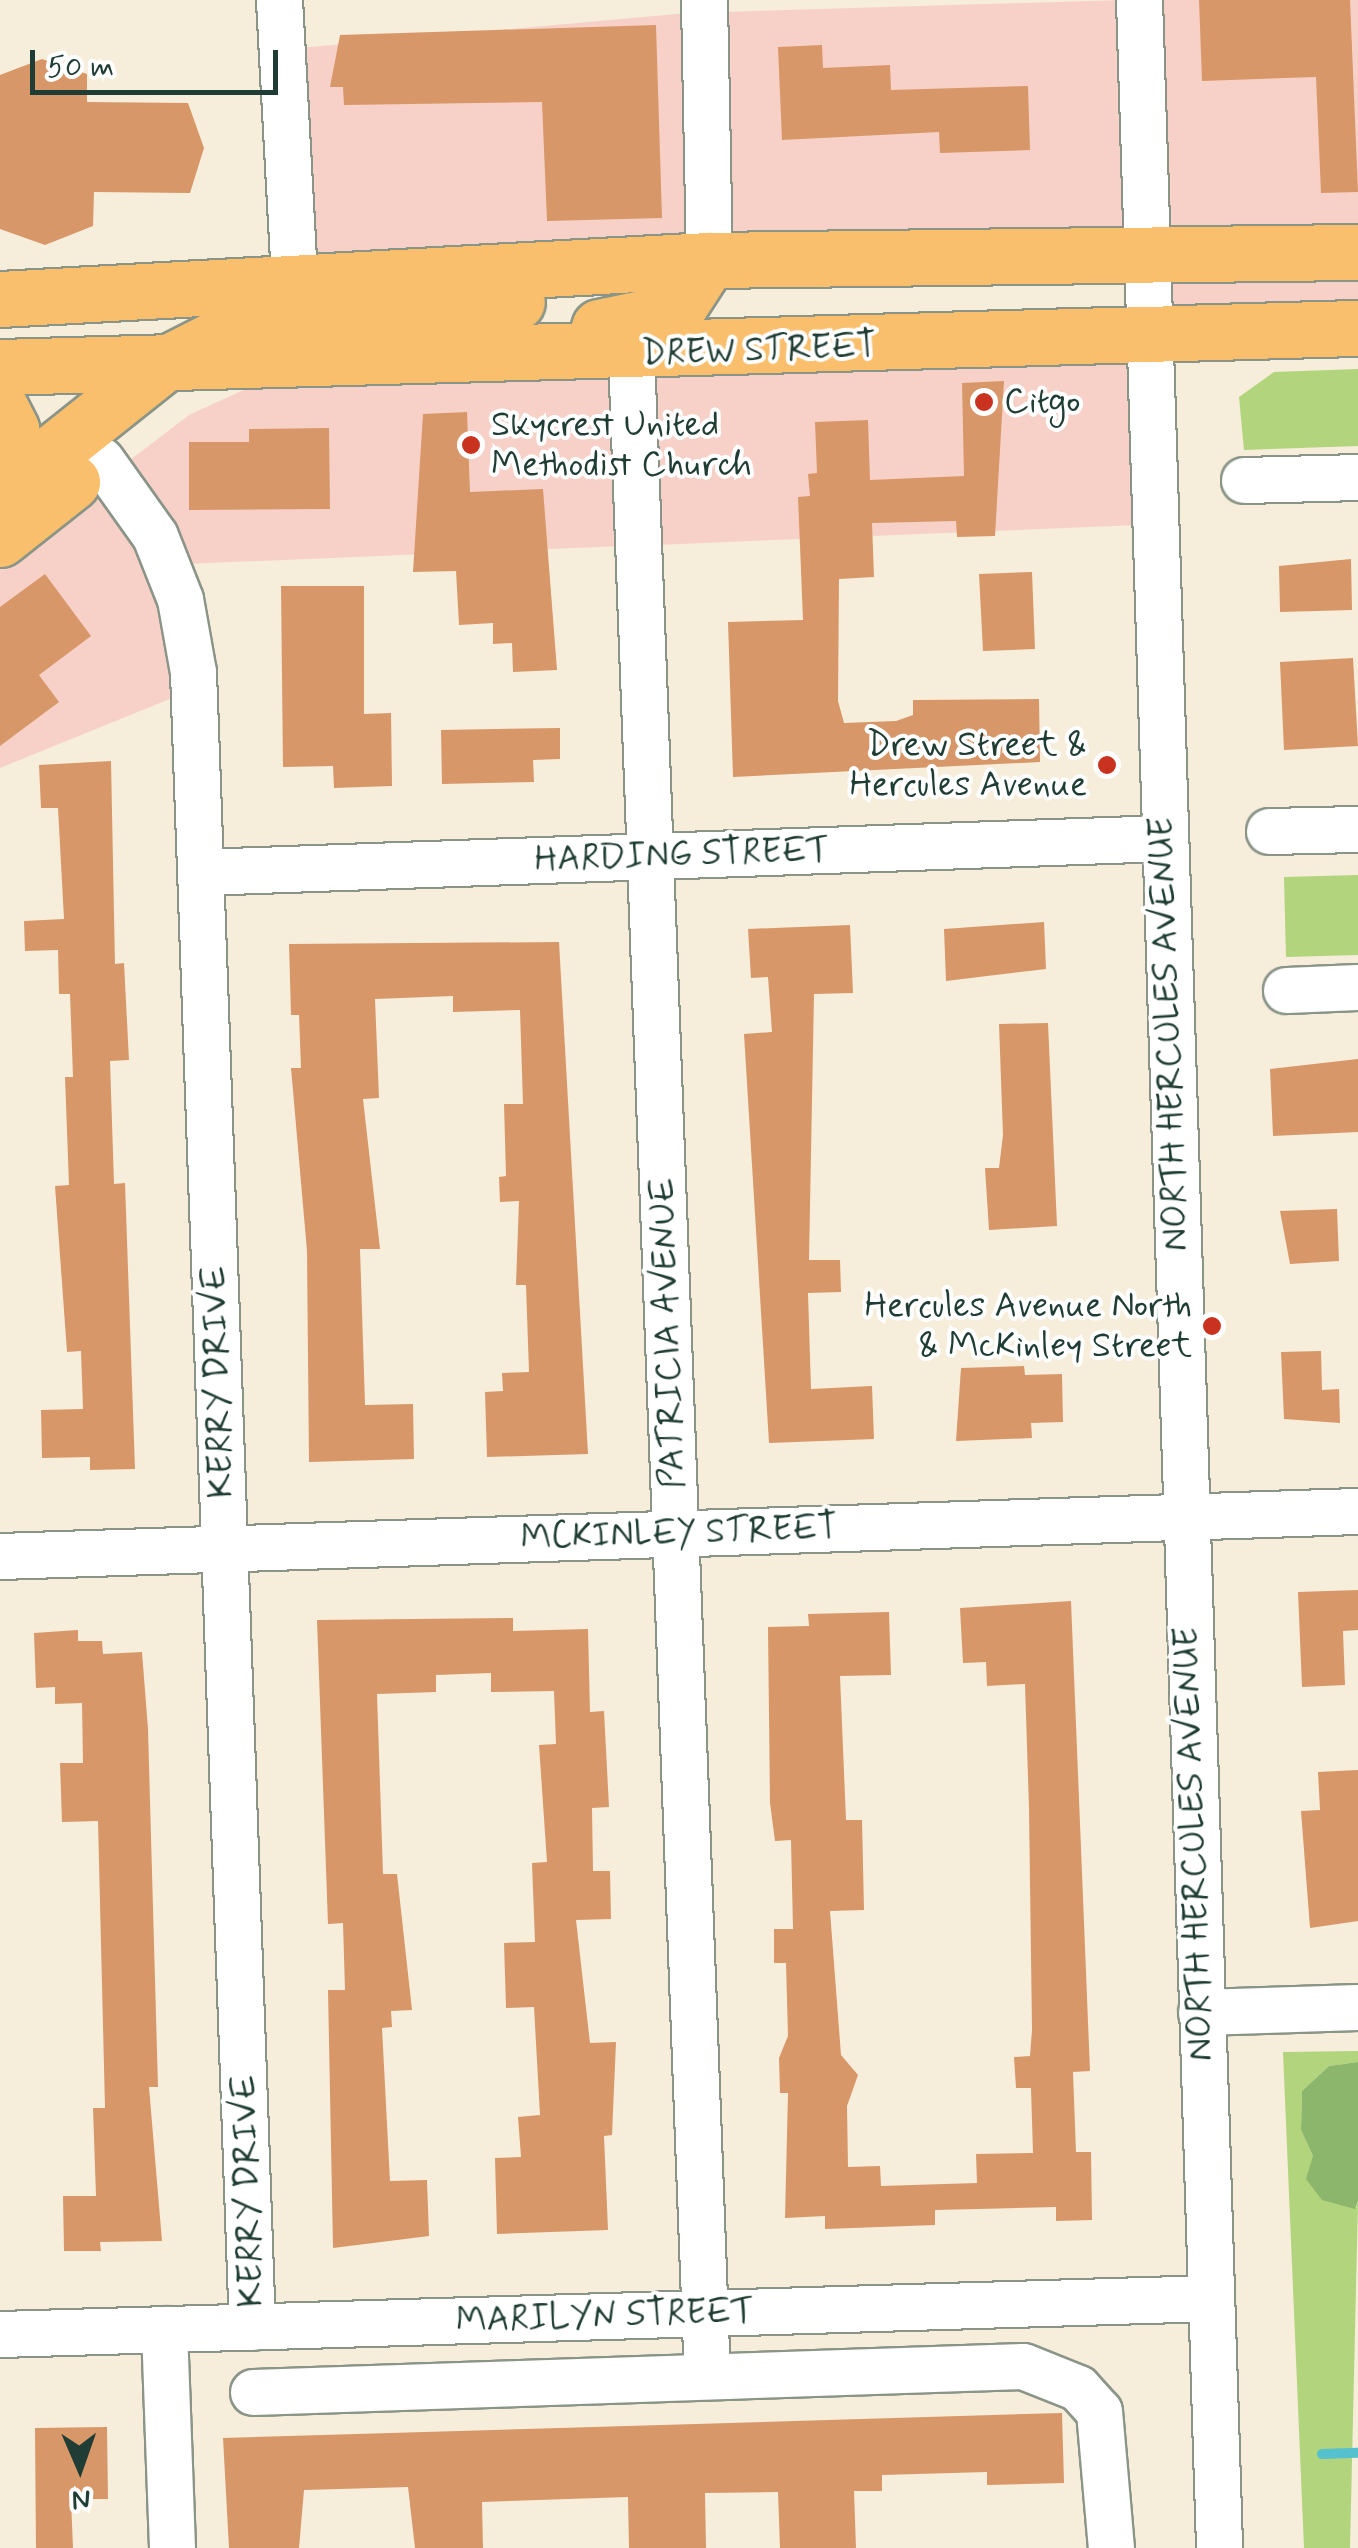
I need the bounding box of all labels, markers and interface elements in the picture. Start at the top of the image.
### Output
scale bar [35,30,282,92]
text: 50 m [47,48,114,87]
street label: DREW STREET [641,325,877,375]
place label: Citgo [1004,381,1080,423]
marker: Citgo [973,391,995,413]
place label: Skycrest United Methodist Church [491,404,752,486]
marker: Skycrest United Methodist Church [460,434,482,456]
place label: Drew Street & Hercules Avenue [847,724,1087,806]
marker: Drew Street & Hercules Avenue [1096,754,1118,776]
street label: NORTH HERCULES AVENUE [1140,817,1198,1251]
street label: HARDING STREET [532,829,832,881]
street label: PATRICIA AVENUE [642,1177,694,1489]
street label: KERRY DRIVE [193,1265,243,1499]
place label: Hercules Avenue North & McKinley Street [862,1285,1192,1367]
marker: Hercules Avenue North & McKinley Street [1201,1315,1223,1337]
street label: MCKINLEY STREET [520,1506,838,1560]
street label: NORTH HERCULES AVENUE [1165,1627,1223,2061]
street label: KERRY DRIVE [223,2074,273,2308]
street label: MARILYN STREET [453,2290,757,2342]
north arrow [30,2418,130,2518]
text: N [71,2480,91,2517]

